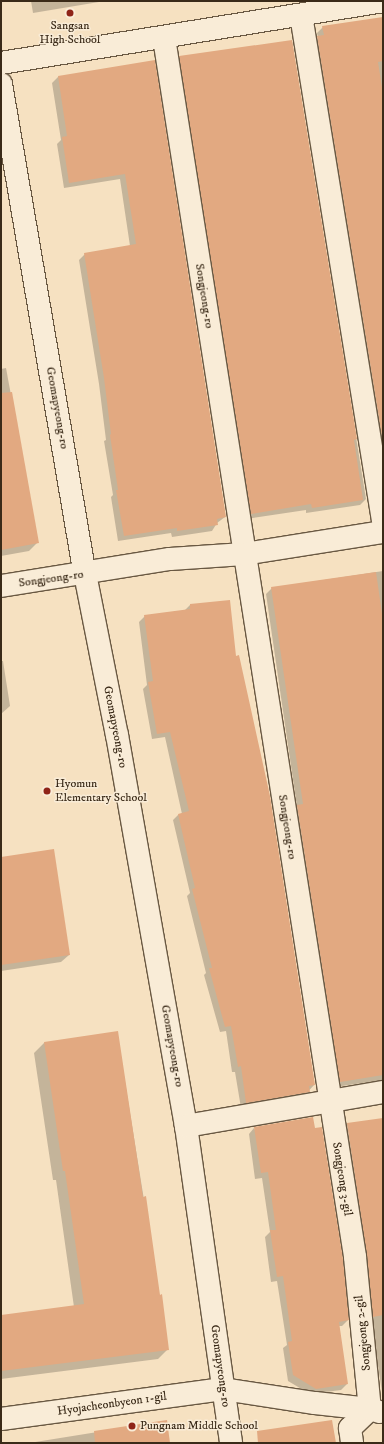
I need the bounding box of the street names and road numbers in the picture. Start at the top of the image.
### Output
street label: Songjeong-ro [192,263,216,329]
street label: Geomapyeong-ro [43,366,71,450]
street label: Songjeong-ro [18,567,84,591]
street label: Geomapyeong-ro [100,685,130,769]
street label: Songjeong-ro [275,794,299,860]
street label: Geomapyeong-ro [158,1004,186,1088]
street label: Songjeong 3-gil [329,1141,355,1217]
street label: Songjeong 2-gil [352,1294,374,1372]
street label: Geomapyeong-ro [207,1324,233,1408]
street label: Hyojacheonbyeon 1-gil [56,1389,168,1419]

